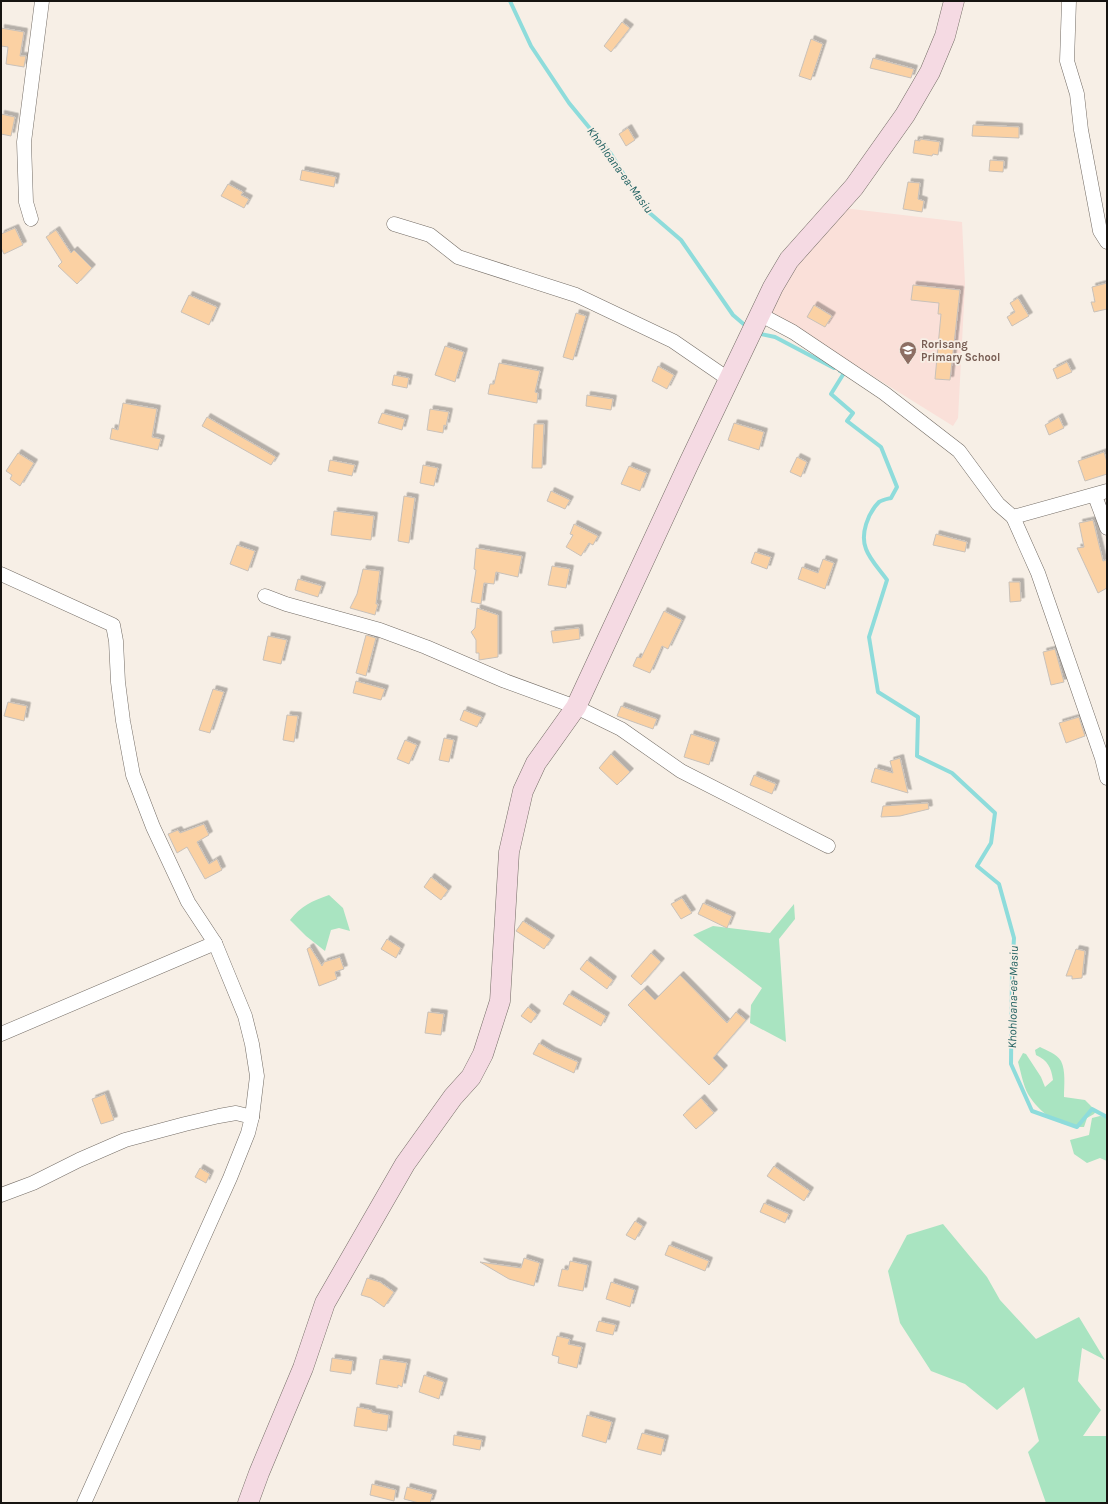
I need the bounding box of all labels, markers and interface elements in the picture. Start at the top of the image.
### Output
water label: Khohloana-ea-Masiu [584,124,656,216]
place label: Rorisang Primary School [921,338,1000,364]
school or university icon: Rorisang Primary School [898,340,918,365]
water label: Khohloana-ea-Masiu [1005,945,1021,1049]

